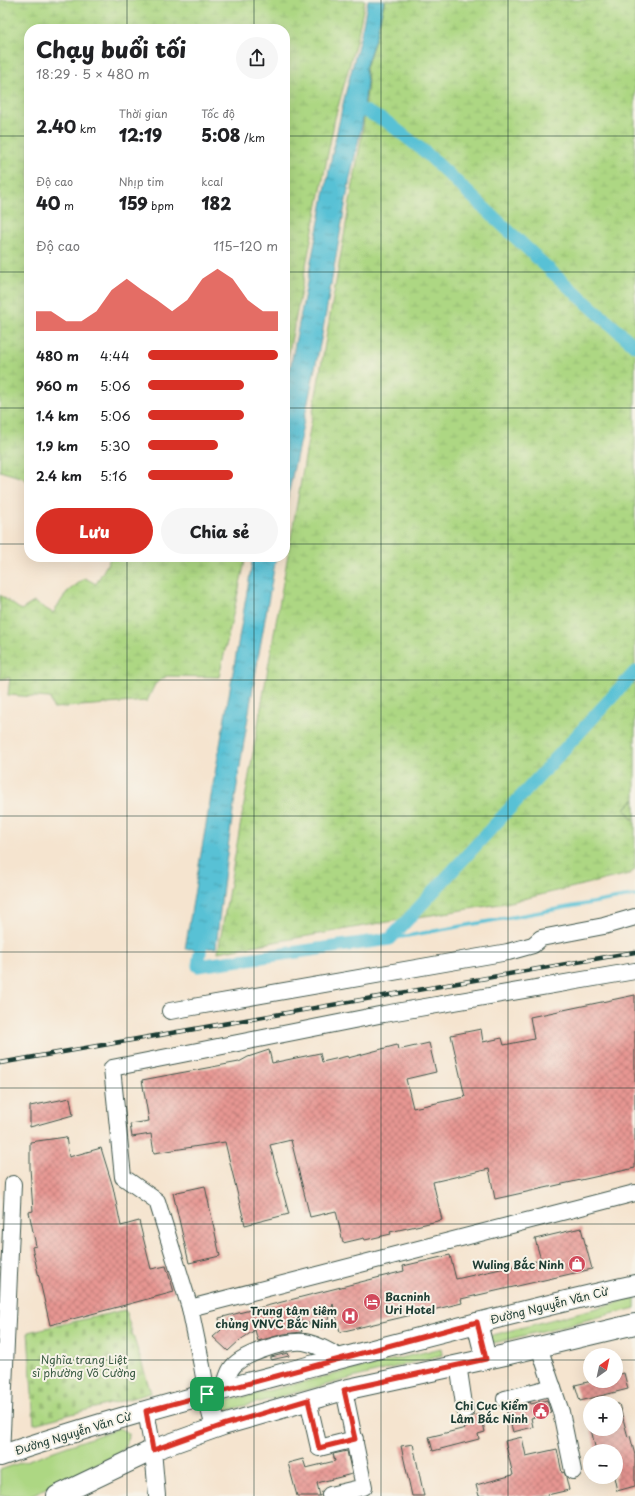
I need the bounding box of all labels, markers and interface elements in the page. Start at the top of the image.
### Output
text: Chạy buổi tối [36,32,186,65]
button: share [236,37,278,79]
text: 18:29 · 5 × 480 m [36,64,150,83]
text: Thời gian [119,105,168,122]
text: Tốc độ [201,105,235,122]
text: 2.40 [36,113,76,139]
text: km [76,120,96,137]
text: 12:19 [119,122,162,148]
text: 5:08 [201,122,241,148]
text: /km [241,129,265,146]
text: Độ cao [36,173,73,190]
text: Nhịp tim [119,173,164,190]
text: kcal [201,173,223,190]
text: 40 [36,190,60,216]
text: 159 [119,190,148,216]
text: 182 [201,190,231,216]
text: m [60,197,74,214]
text: bpm [148,197,174,214]
text: Độ cao [36,236,80,255]
text: 115–120 m [213,236,278,255]
text: 480 m [36,346,79,365]
text: 4:44 [100,346,130,365]
text: 960 m [36,376,78,395]
text: 5:06 [100,376,131,395]
text: 1.4 km [36,406,79,425]
text: 5:06 [100,406,131,425]
text: 1.9 km [36,436,78,455]
text: 5:30 [100,436,130,455]
text: 2.4 km [36,466,82,485]
text: 5:16 [100,466,127,485]
button: Lưu [36,508,153,554]
button: Chia sẻ [161,508,278,554]
shop icon: Wuling Bắc Ninh [567,1254,587,1274]
place label: Wuling Bắc Ninh [472,1256,564,1273]
street label: Đường Nguyễn Văn Cừ [488,1282,611,1328]
place label: Bacninh Uri Hotel [385,1288,435,1318]
hotel icon: Bacninh Uri Hotel [362,1292,382,1312]
place label: Trung tâm tiêm chủng VNVC Bắc Ninh [216,1302,337,1332]
hospital icon: Trung tâm tiêm chủng VNVC Bắc Ninh [340,1306,360,1326]
north arrow [583,1348,623,1388]
map controls [583,1348,623,1484]
park label: Nghĩa trang Liệt sĩ phường Võ Cường [32,1351,136,1381]
pin [190,1377,224,1411]
icon: arrive [196,1383,218,1405]
button: + [583,1396,623,1436]
place label: Chi Cục Kiểm Lâm Bắc Ninh [450,1397,528,1427]
public building icon: Chi Cục Kiểm Lâm Bắc Ninh [531,1401,551,1421]
street label: Đường Nguyễn Văn Cừ [13,1407,134,1459]
button: − [583,1444,623,1484]

